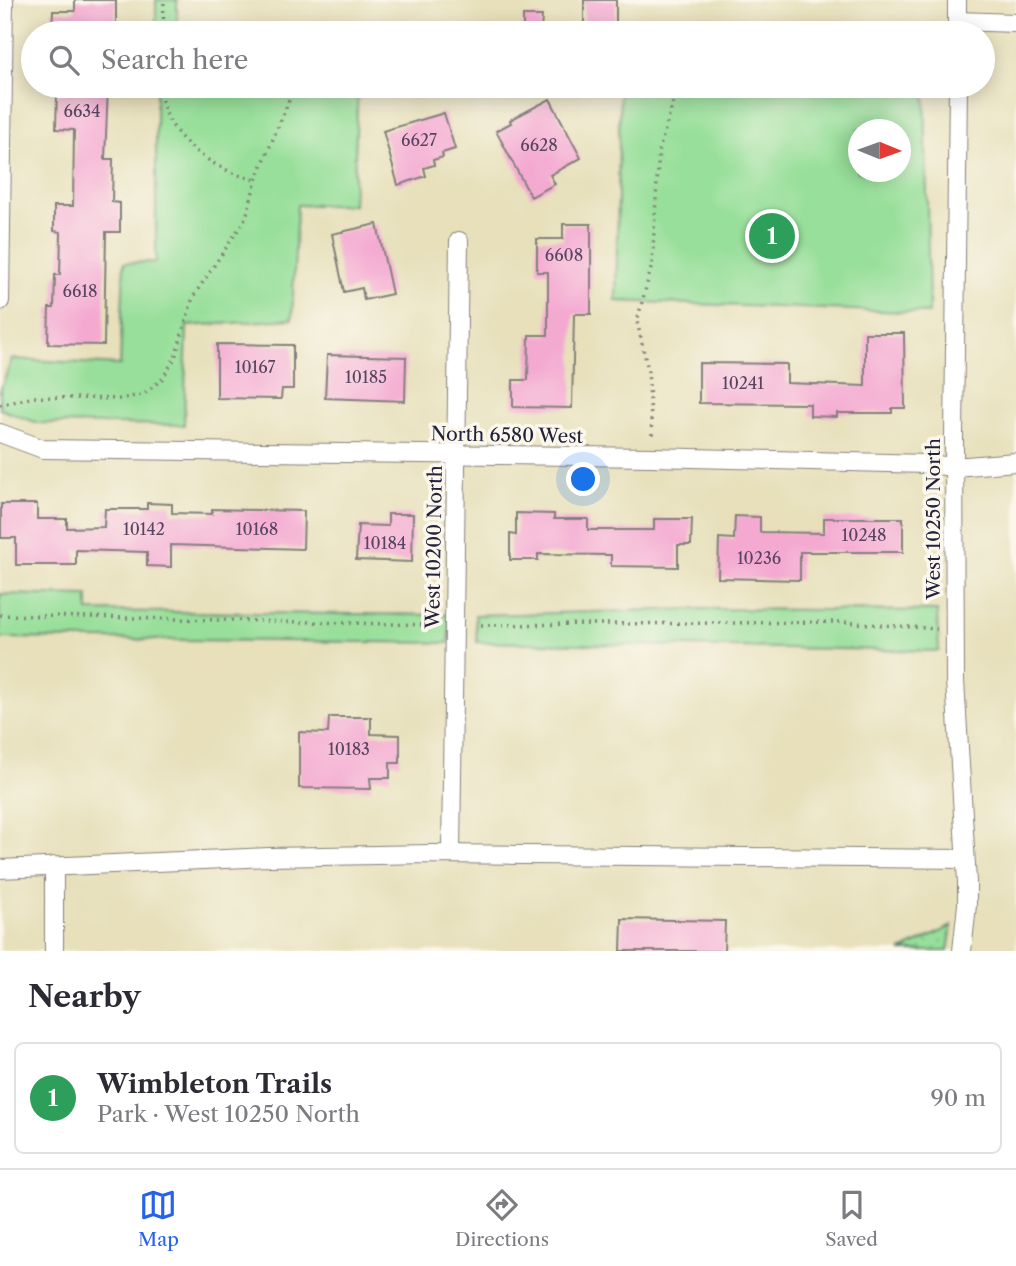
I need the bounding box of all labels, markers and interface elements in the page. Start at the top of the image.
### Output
search box [21,21,995,98]
icon: search [45,41,83,79]
text: Search here [101,44,248,76]
house number: 6634 [64,101,100,121]
north arrow [848,119,911,182]
house number: 6627 [401,130,437,150]
house number: 6628 [520,135,558,155]
pin: 1 [749,210,795,262]
house number: 6608 [545,245,583,265]
house number: 6618 [63,281,97,301]
house number: 10167 [235,357,275,377]
house number: 10185 [345,367,387,387]
house number: 10241 [722,373,764,393]
street label: North 6580 West [431,422,584,448]
street label: West 10250 North [922,438,945,601]
your location [566,462,600,496]
street label: West 10200 North [421,465,447,630]
house number: 10142 [123,519,165,539]
house number: 10168 [236,519,278,539]
house number: 10248 [842,525,886,545]
house number: 10184 [364,533,406,553]
house number: 10236 [737,548,781,568]
house number: 10183 [328,739,370,759]
text: Nearby [28,978,141,1015]
text: Wimbleton Trails [97,1068,332,1100]
text: 1 [48,1084,58,1112]
text: 90 m [930,1084,986,1112]
text: Park · West 10250 North [97,1100,360,1128]
tab: Map [138,1186,179,1251]
tab: Directions [455,1186,549,1251]
tab: Saved [825,1186,878,1251]

